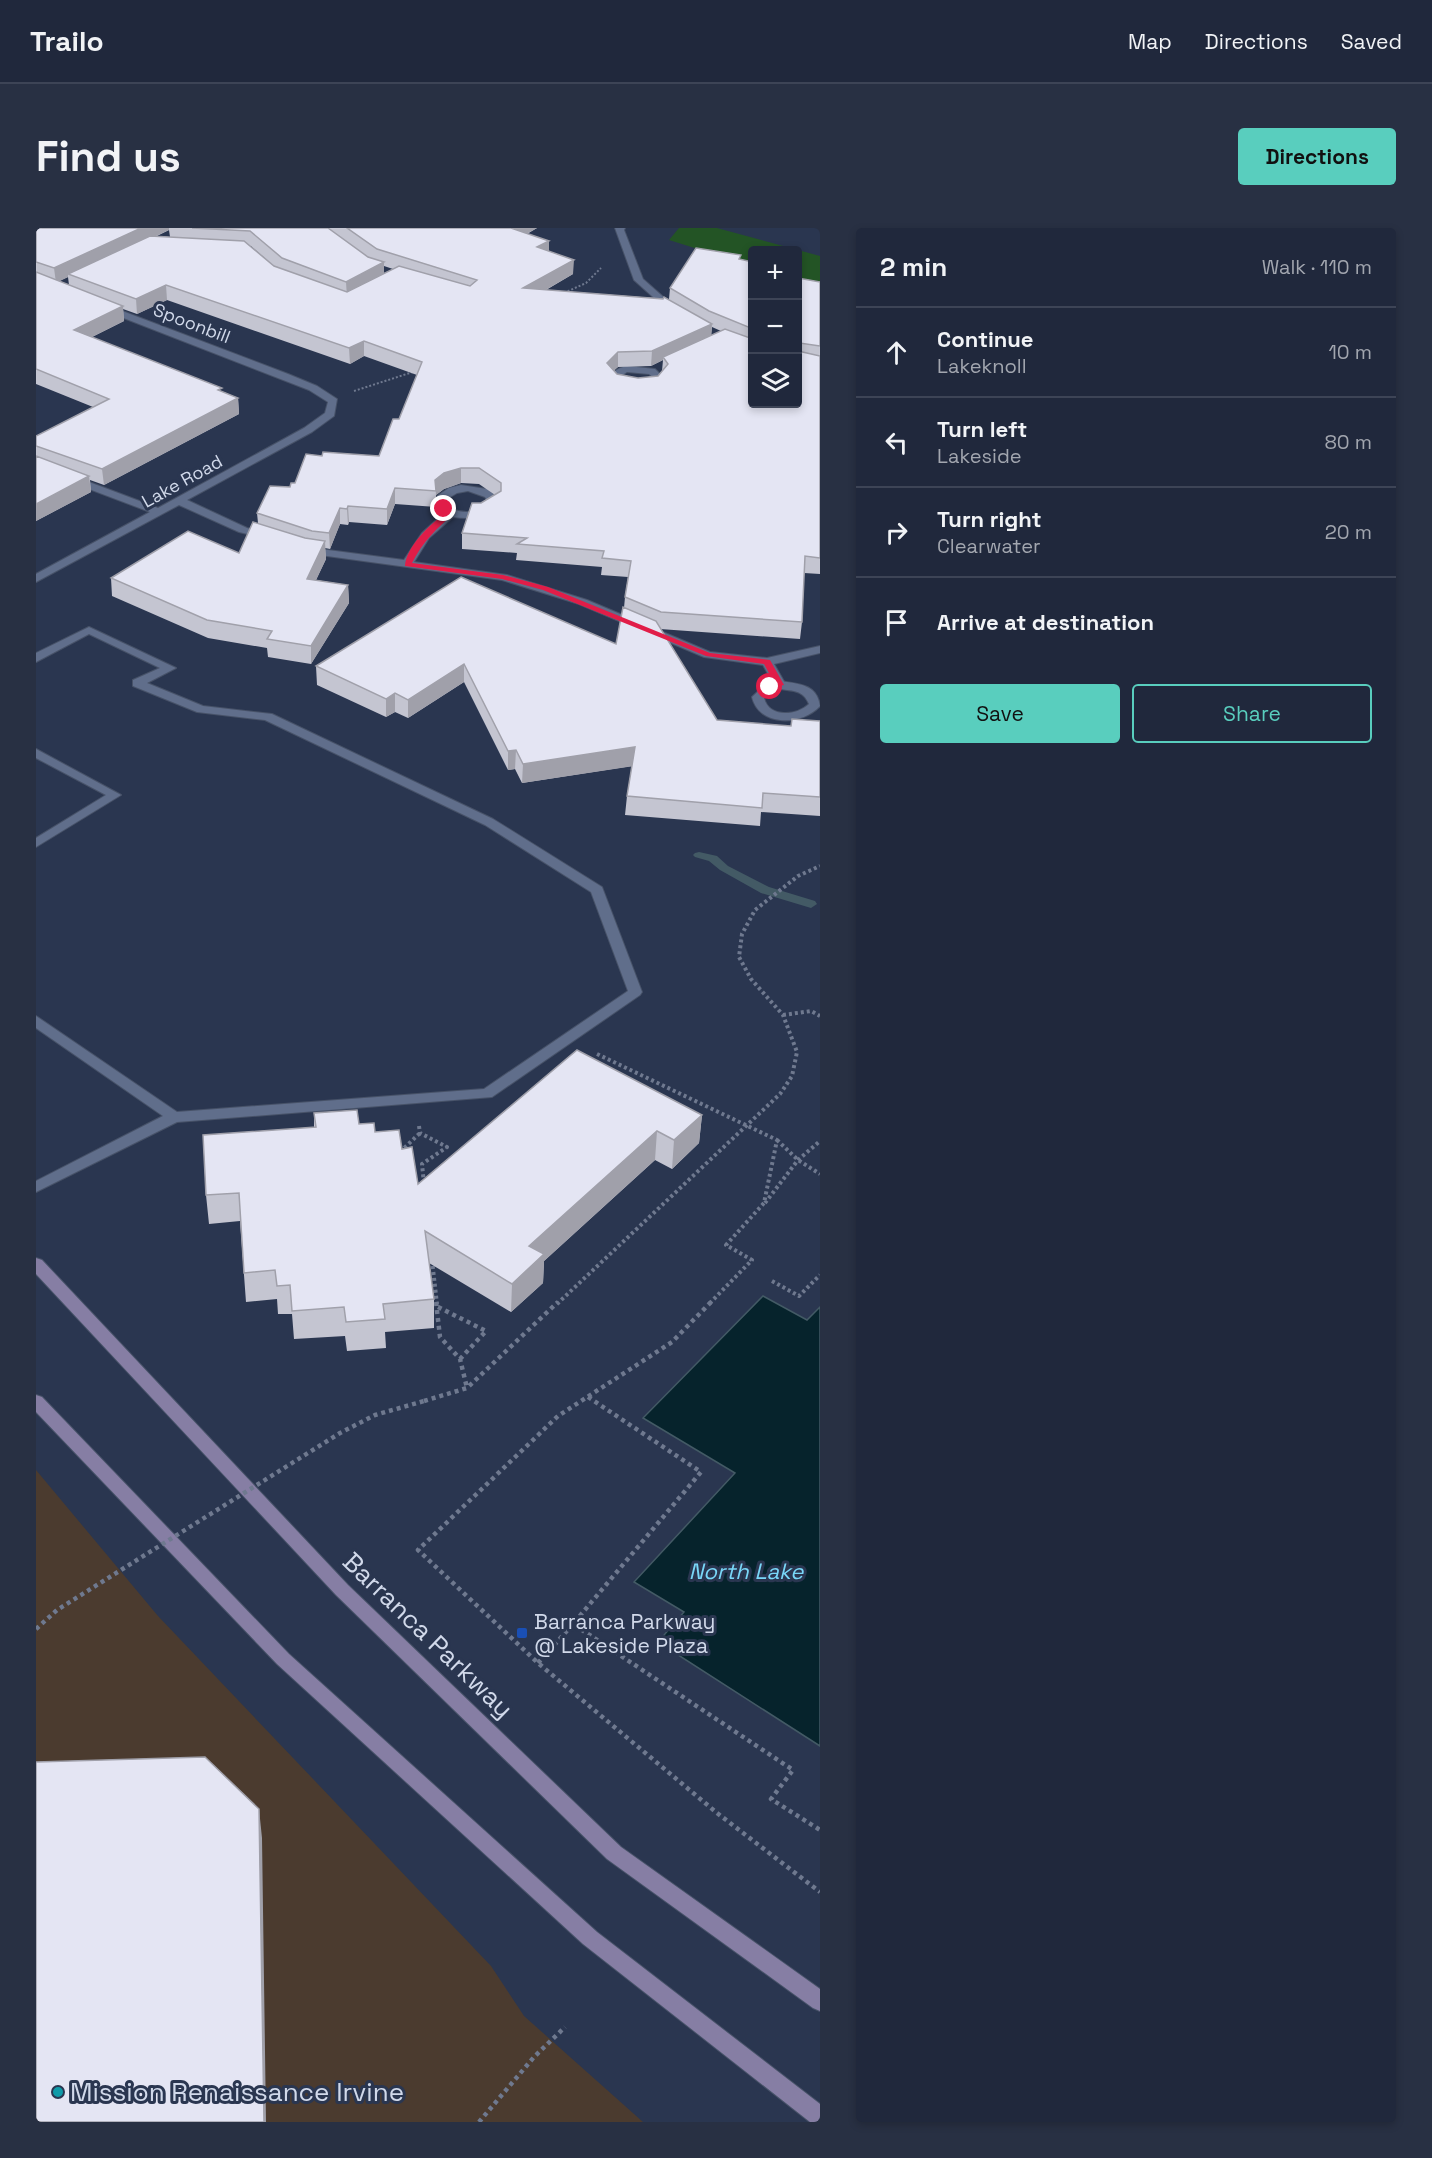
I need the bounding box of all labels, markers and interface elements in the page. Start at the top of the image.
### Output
text: Trailo [30,23,104,59]
text: Map [1128,28,1172,55]
text: Directions [1205,28,1308,55]
text: Saved [1341,28,1402,55]
button: Directions [1238,128,1396,185]
text: Find us [36,130,181,183]
map controls [748,246,802,408]
button: + [748,246,802,300]
text: 2 min [880,250,947,284]
text: Walk · 110 m [1262,254,1372,280]
street label: Spoonbill [150,298,234,348]
button: − [748,300,802,354]
text: Continue [937,325,1033,353]
icon: ahead [880,336,913,369]
text: 10 m [1328,339,1372,365]
text: Lakeknoll [937,353,1027,379]
button: layers [748,354,802,408]
text: Turn left [937,415,1027,443]
icon: left [880,426,913,459]
text: 80 m [1324,429,1372,455]
text: Lakeside [937,443,1022,469]
street label: Lake Road [138,449,226,513]
route end [430,495,456,521]
text: Turn right [937,505,1042,533]
icon: right [880,516,913,549]
text: 20 m [1325,519,1372,545]
text: Clearwater [937,533,1041,559]
icon: arrive [880,606,913,639]
text: Arrive at destination [937,608,1154,636]
route start [756,673,782,699]
button: Save [880,684,1120,743]
button: Share [1132,684,1372,743]
street label: Barranca Parkway [335,1545,521,1725]
water label: North Lake [689,1557,804,1585]
place label: Barranca Parkway @ Lakeside Plaza [534,1608,715,1659]
marker: Barranca Parkway @ Lakeside Plaza [515,1626,529,1640]
place label: Mission Renaissance Irvine [70,2075,404,2109]
marker: Mission Renaissance Irvine [51,2085,65,2099]

